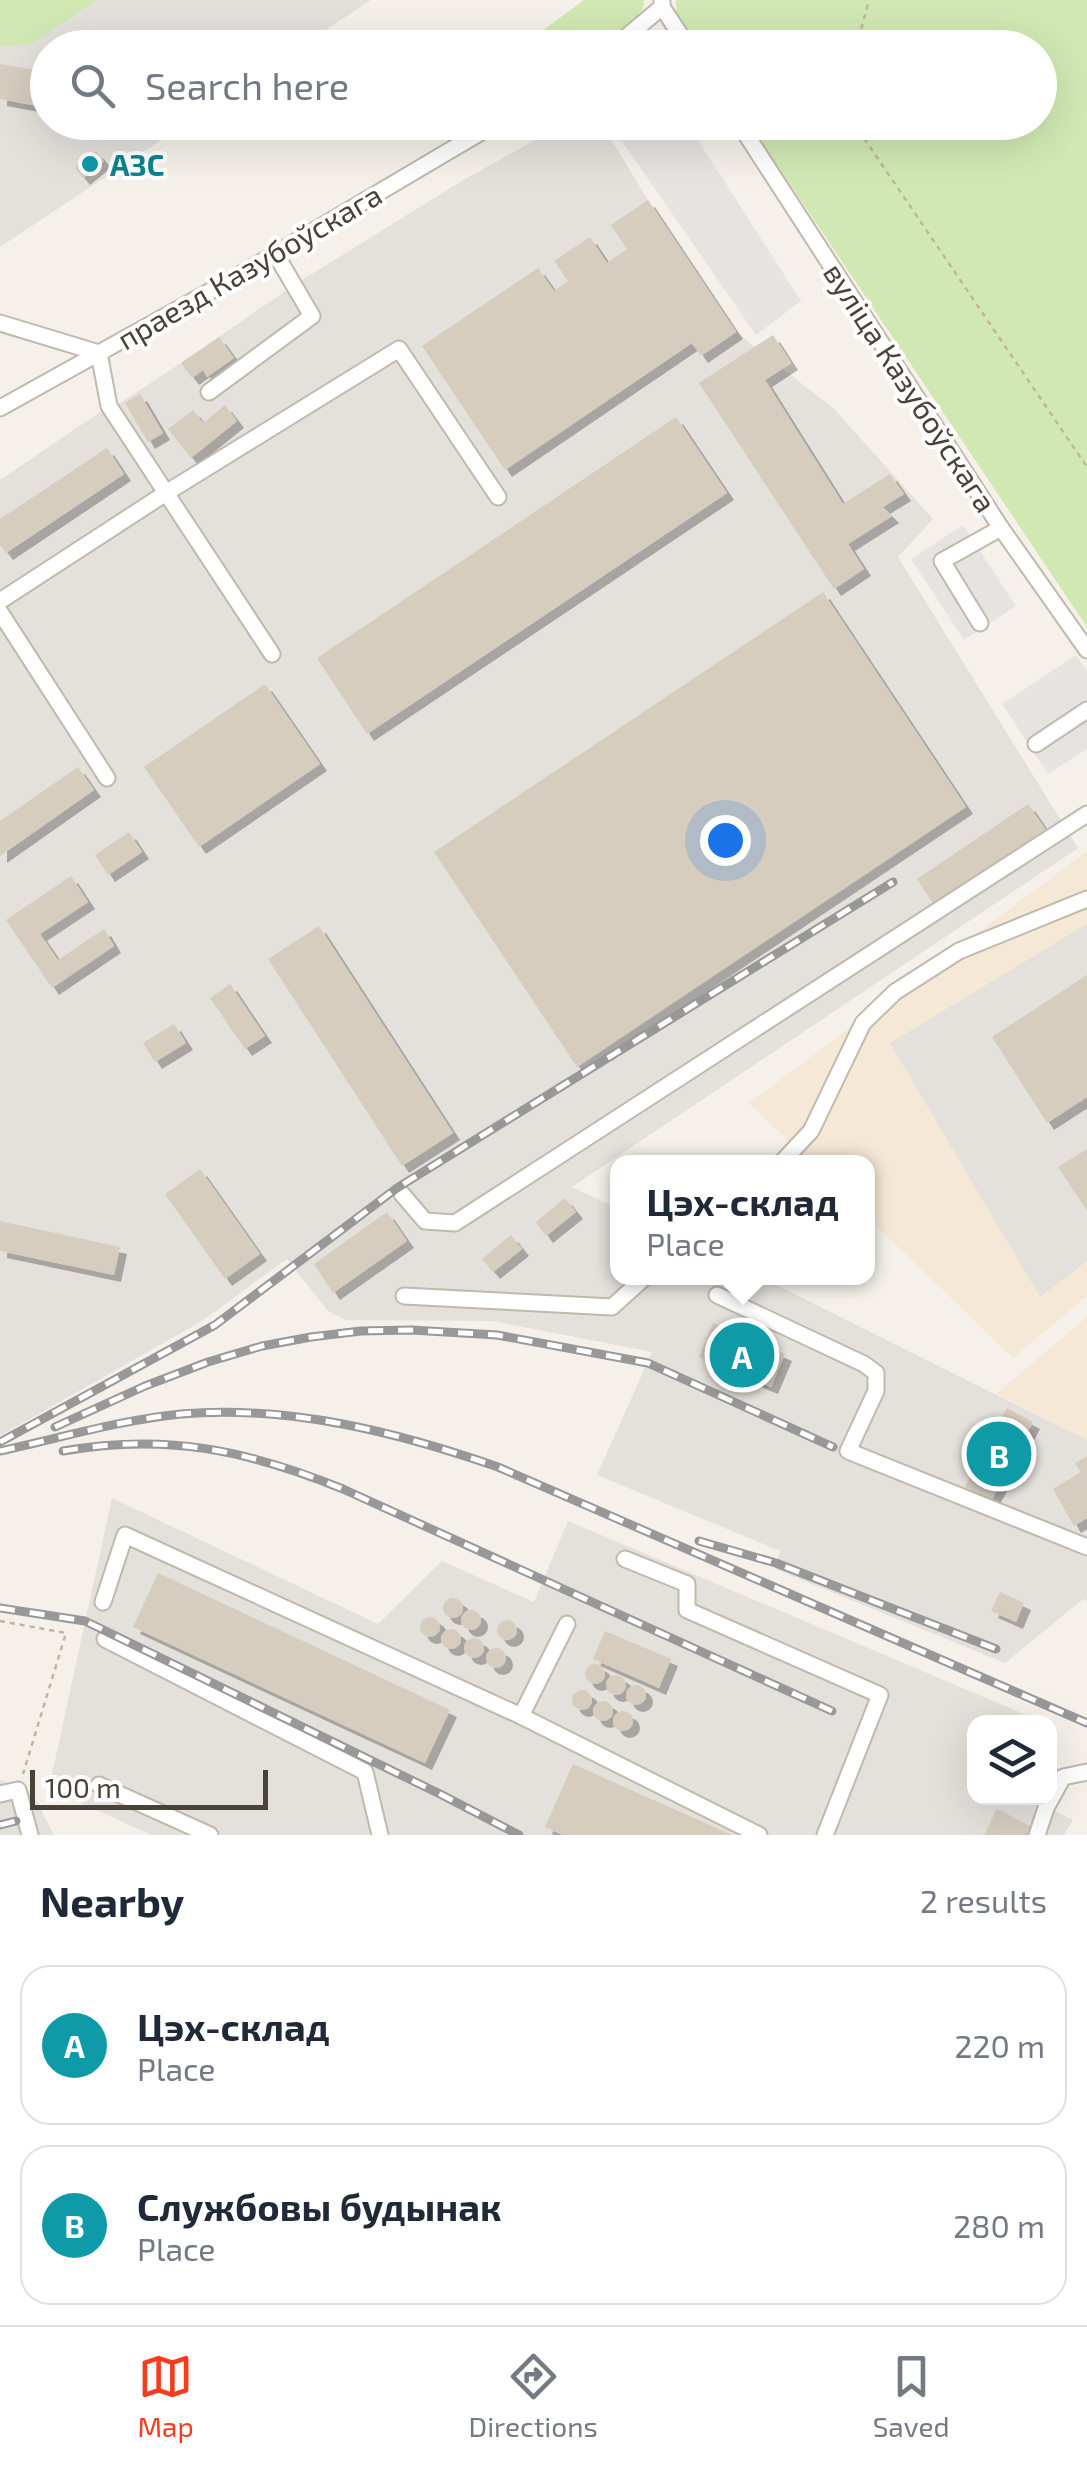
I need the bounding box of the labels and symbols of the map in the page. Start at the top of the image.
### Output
place label: АЗС [110,146,164,182]
marker: АЗС [79,153,101,175]
street label: праезд Казубоўскага [110,176,388,357]
street label: вуліца Казубоўскага [816,256,1005,519]
your location [700,815,751,866]
pin: A [710,1318,774,1392]
pin: B [966,1416,1032,1492]
scale bar [30,1765,268,1810]

